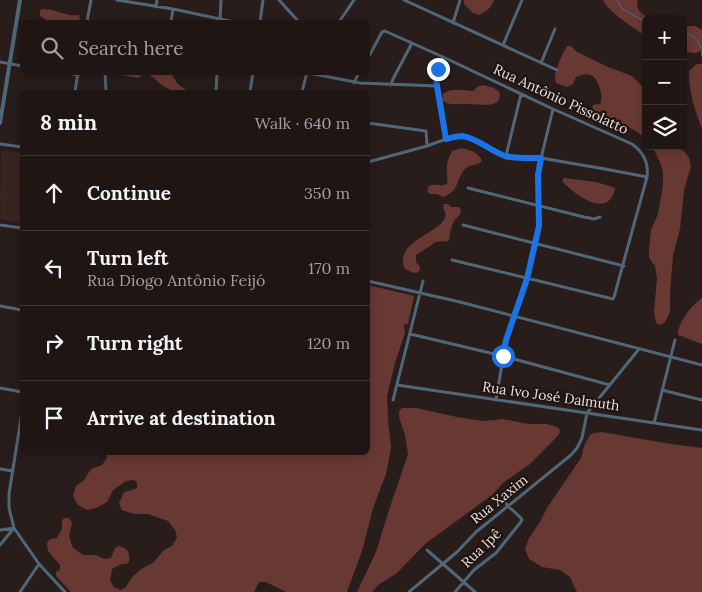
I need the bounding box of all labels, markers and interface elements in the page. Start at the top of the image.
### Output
map controls [642,15,687,150]
button: + [642,15,687,60]
search box [20,20,370,75]
icon: search [38,34,66,62]
text: Search here [78,36,184,60]
route end [427,58,450,81]
street label: Rua Antônio Pissolatto [491,60,631,138]
button: − [642,60,687,105]
button: layers [642,105,687,150]
text: 8 min [40,109,97,136]
text: Walk · 640 m [255,113,350,133]
icon: ahead [40,179,68,207]
text: Continue [87,181,171,205]
text: 350 m [304,183,350,203]
text: Turn left [87,246,168,270]
icon: left [40,254,68,282]
text: 170 m [308,258,350,278]
text: Rua Diogo Antônio Feijó [87,270,265,290]
icon: right [40,329,68,357]
text: Turn right [87,331,183,355]
text: 120 m [307,333,350,353]
route start [492,345,515,368]
street label: Rua Ivo José Dalmuth [481,377,621,415]
icon: arrive [40,404,68,432]
text: Arrive at destination [87,406,276,430]
street label: Rua Xaxim [467,470,532,528]
street label: Rua Ipê [457,524,505,571]

